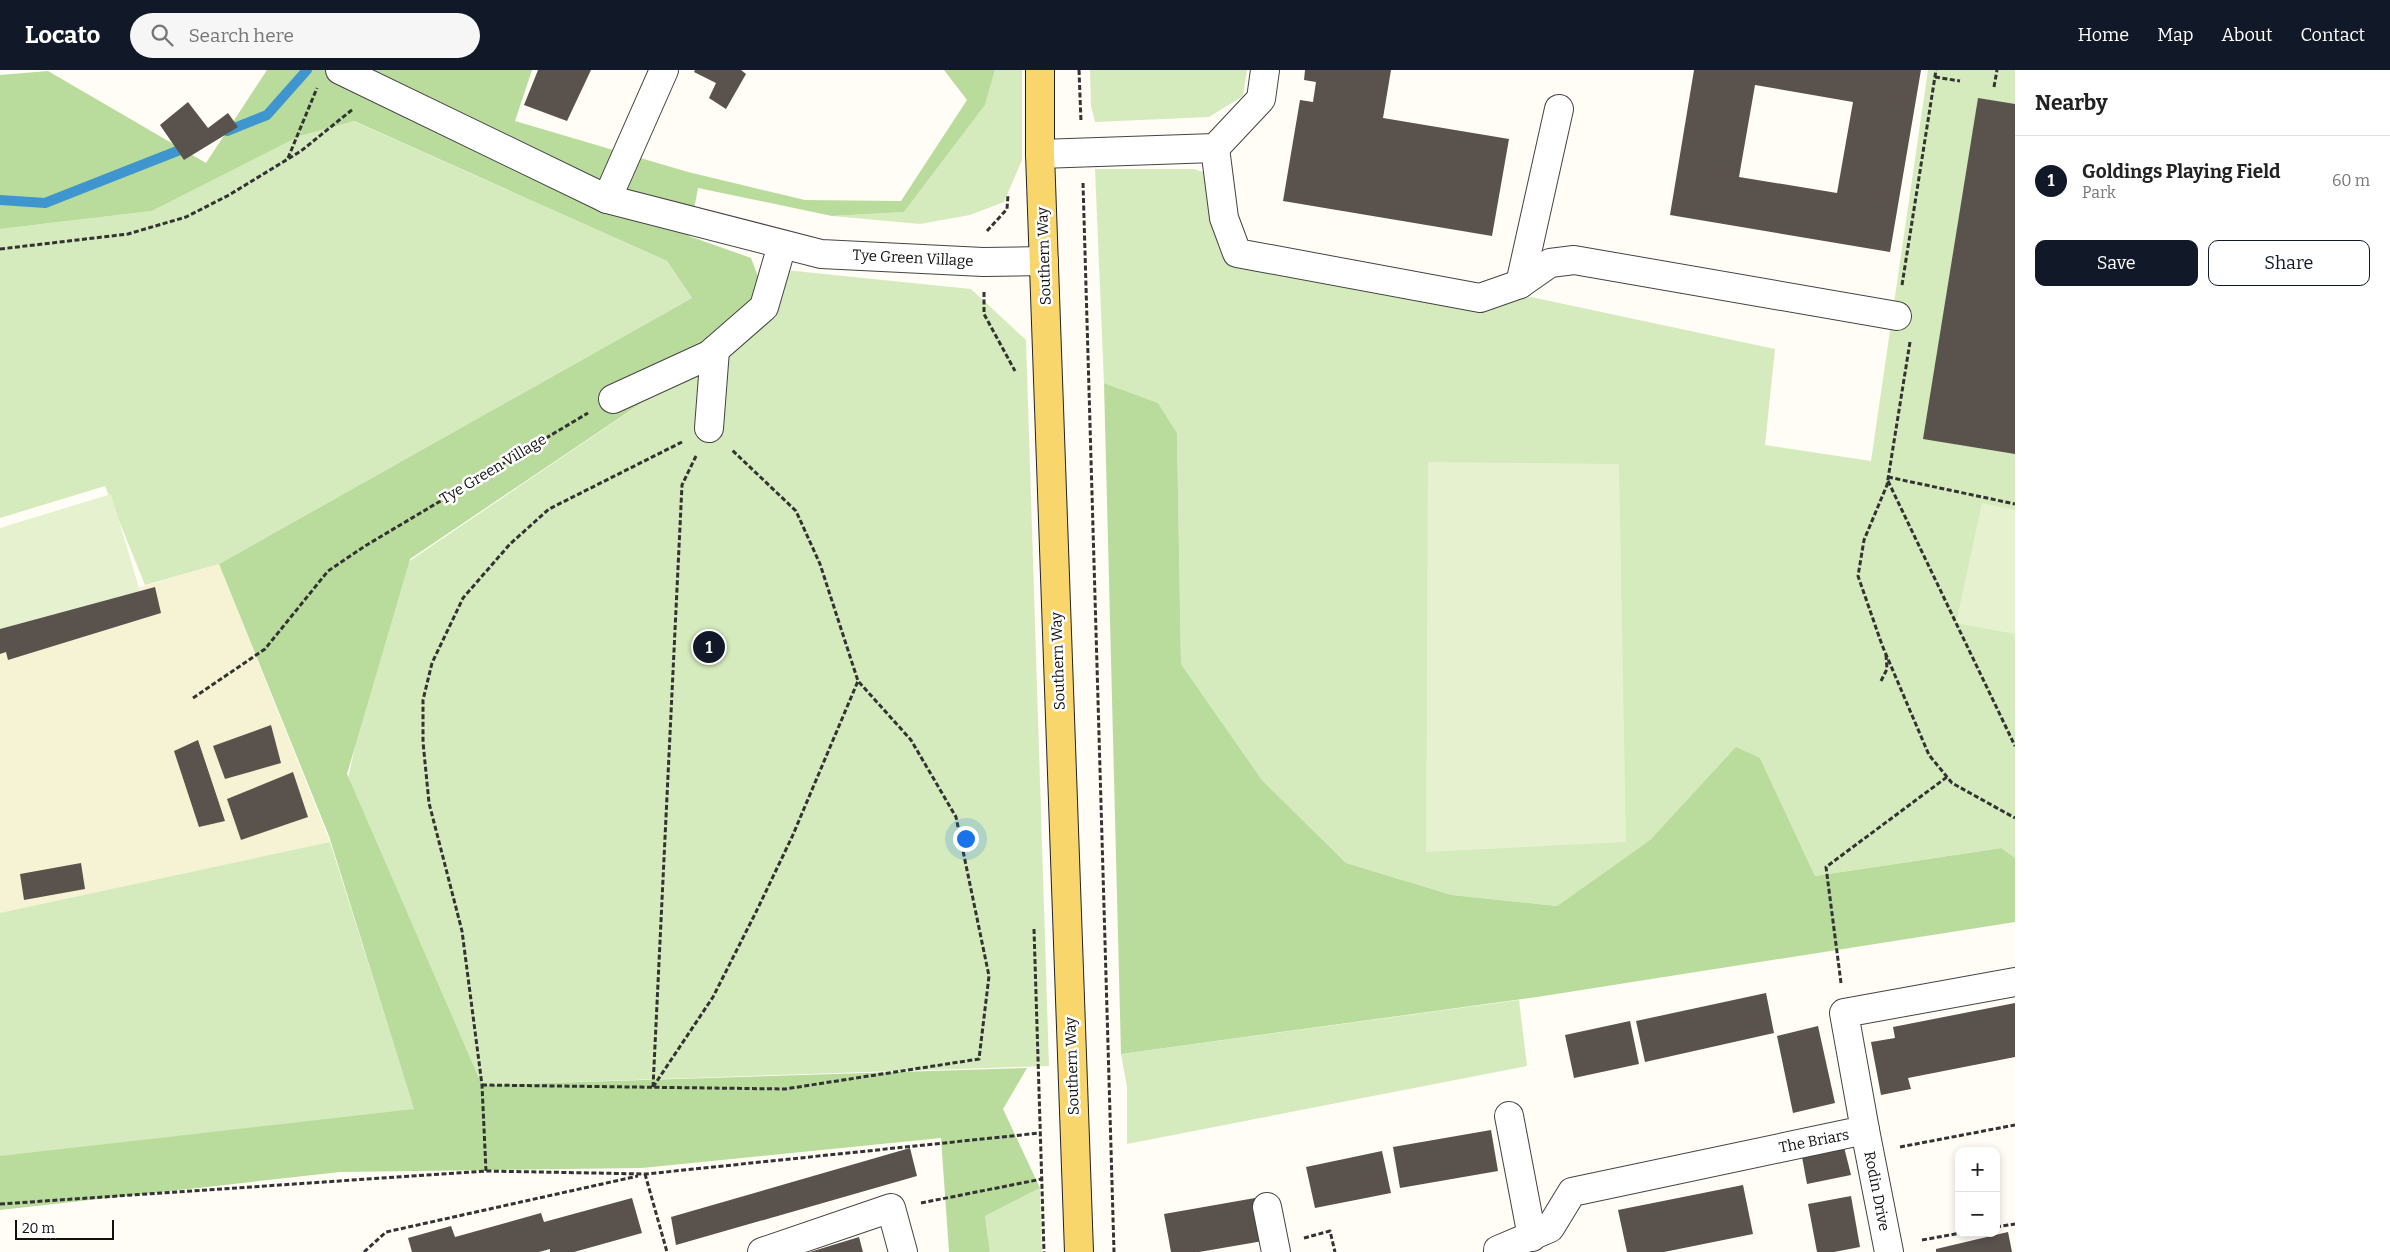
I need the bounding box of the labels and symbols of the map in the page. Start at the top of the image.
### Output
street label: Southern Way [1033,207,1055,305]
street label: Tye Green Village [852,246,974,270]
street label: Tye Green Village [437,430,549,508]
street label: Southern Way [1047,612,1069,710]
pin: 1 [693,628,725,666]
your location [953,826,979,852]
street label: Southern Way [1061,1017,1083,1115]
street label: The Briars [1777,1125,1851,1157]
street label: Rodin Drive [1860,1150,1894,1232]
scale bar [15,1217,114,1240]

